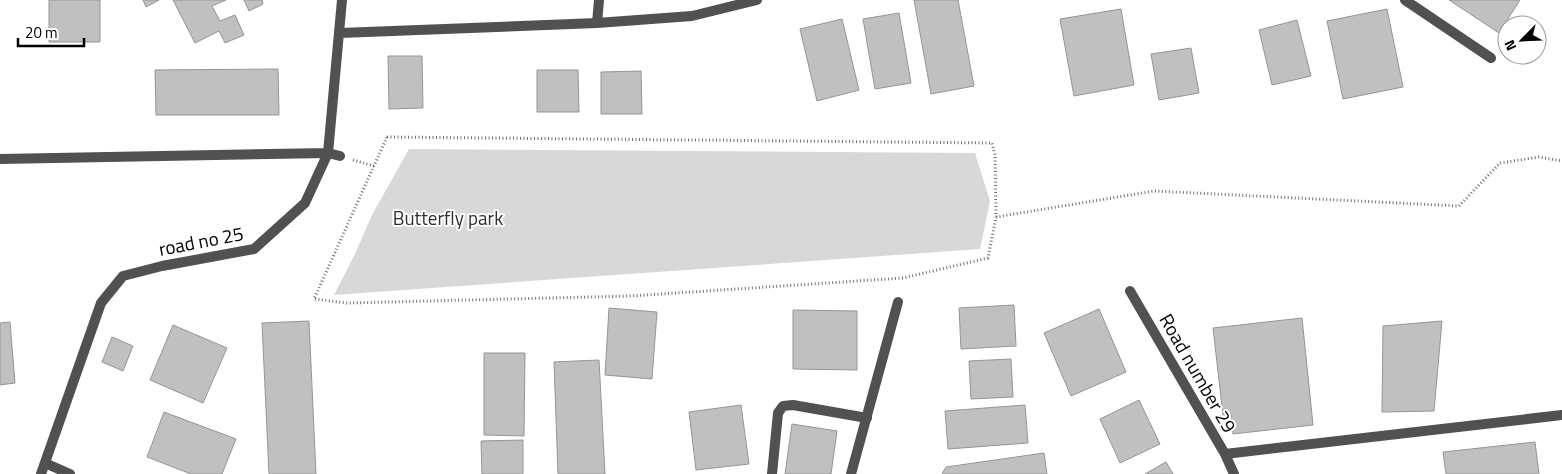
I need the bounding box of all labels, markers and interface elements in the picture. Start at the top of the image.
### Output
scale bar [18,15,84,47]
north arrow [1497,15,1547,65]
text: 20 m [25,21,58,44]
text: N [1498,37,1521,54]
park label: Butterfly park [393,203,503,232]
street label: road no 25 [156,218,246,263]
street label: Road number 29 [1153,308,1244,438]

